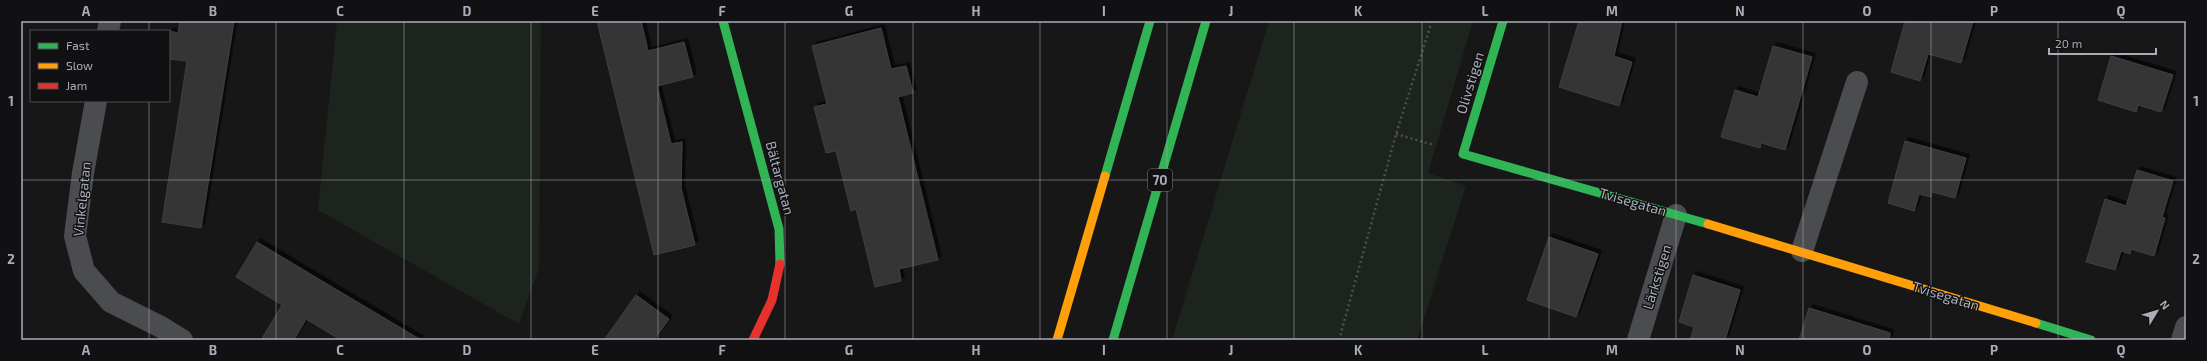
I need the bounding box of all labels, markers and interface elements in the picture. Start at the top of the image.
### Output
text: A [82,3,91,19]
text: B [209,3,217,19]
text: C [336,3,344,19]
text: D [463,3,472,19]
text: E [591,3,599,19]
text: F [718,3,726,19]
text: G [845,3,853,19]
text: H [972,3,981,19]
text: I [1102,3,1106,19]
text: J [1229,3,1233,19]
text: K [1354,3,1363,19]
text: L [1482,3,1489,19]
text: M [1606,3,1618,19]
text: N [1735,3,1745,19]
text: O [1863,3,1872,19]
text: P [1990,3,1998,19]
text: Q [2117,3,2126,20]
legend [30,30,170,102]
scale bar [2049,30,2156,56]
text: 20 m [2055,36,2082,50]
text: Fast [66,38,90,52]
street label: Olivstigen [1452,50,1487,116]
text: Slow [66,58,93,72]
text: Jam [66,78,87,92]
text: 1 [8,93,14,109]
text: 1 [2193,93,2199,109]
street label: Bältargatan [762,139,798,217]
street label: Vinkelgatan [69,161,94,237]
road number: 70 [1148,169,1172,191]
street label: Tvisegatan [1598,184,1669,219]
street label: Lärkstigen [1639,242,1674,311]
text: 2 [7,251,15,267]
text: 2 [2192,251,2200,267]
street label: Tvisegatan [1911,277,1982,314]
north arrow [2137,291,2177,331]
text: N [2158,297,2173,312]
text: A [82,342,91,358]
text: B [209,342,217,358]
text: C [336,342,344,358]
text: D [463,342,472,358]
text: E [591,342,599,358]
text: F [718,342,726,358]
text: G [845,342,853,358]
text: H [972,342,981,358]
text: I [1102,342,1106,358]
text: J [1229,342,1233,358]
text: K [1354,342,1363,358]
text: L [1482,342,1489,358]
text: M [1606,342,1618,358]
text: N [1735,342,1745,358]
text: O [1863,342,1872,358]
text: P [1990,342,1998,358]
text: Q [2117,342,2126,359]

